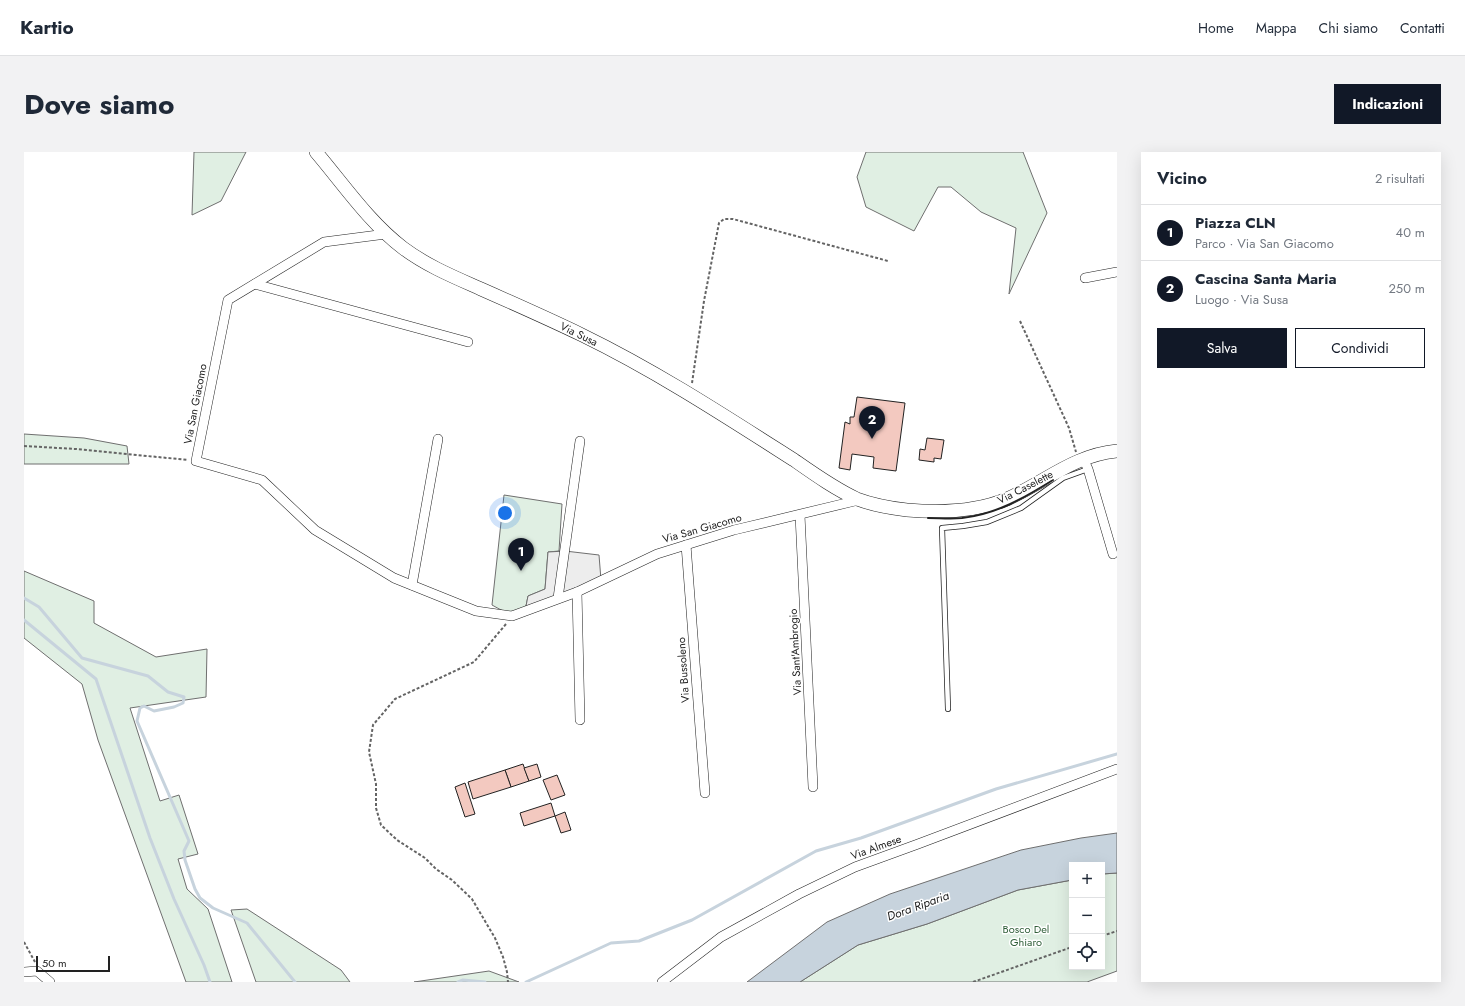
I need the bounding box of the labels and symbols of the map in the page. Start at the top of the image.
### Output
street label: Via Susa [557,318,601,350]
street label: Via San Giacomo [179,362,211,446]
pin: 2 [859,406,885,439]
street label: Via Caselette [994,466,1056,508]
your location [495,503,515,523]
street label: Via San Giacomo [661,509,743,547]
pin: 1 [508,538,534,571]
street label: Via Sant'Ambrogio [785,608,805,696]
street label: Via Bussoleno [673,637,693,703]
street label: Via Almese [848,830,904,864]
water label: Dora Riparia [884,886,952,926]
park label: Bosco Del Ghiaro [1003,921,1049,950]
scale bar [36,954,110,973]

